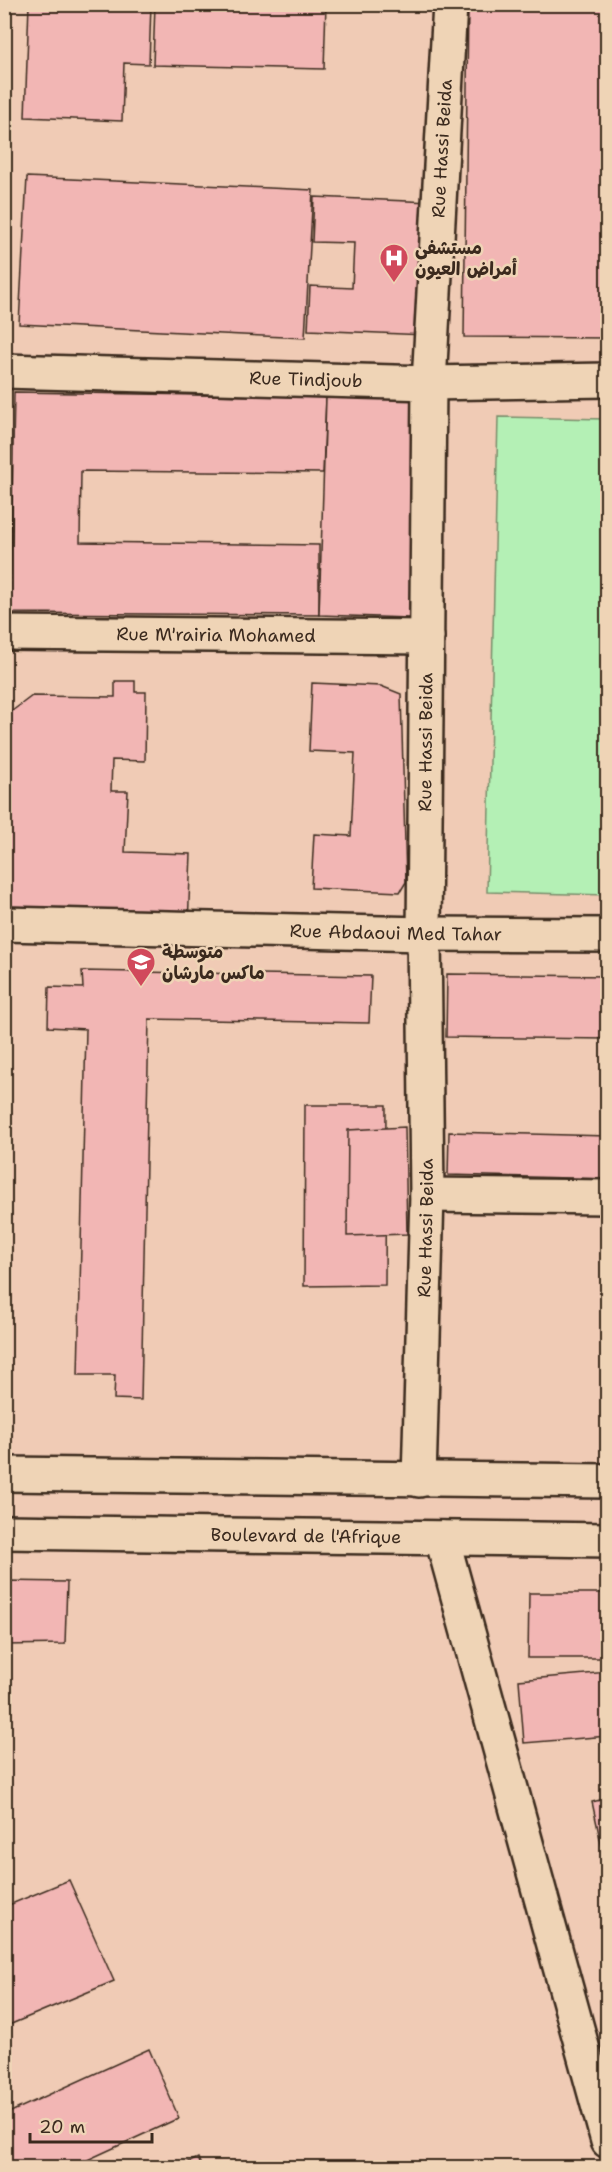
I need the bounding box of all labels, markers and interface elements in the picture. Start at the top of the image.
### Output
street label: Rue Hassi Beida [426,78,458,219]
place label: مستشفى أمراض العيون [415,236,517,281]
hospital icon: مستشفى أمراض العيون [378,242,410,284]
street label: Rue Tindjoub [249,366,363,393]
street label: Rue M'rairia Mohamed [116,622,316,648]
street label: Rue Hassi Beida [413,673,438,812]
street label: Rue Abdaoui Med Tahar [289,919,502,946]
place label: متوسطة ماكس مارشان [162,940,265,985]
school or university icon: متوسطة ماكس مارشان [125,946,157,988]
street label: Rue Hassi Beida [412,1158,439,1298]
street label: Boulevard de l'Afrique [210,1523,402,1549]
scale bar [30,2106,152,2144]
text: 20 m [39,2115,85,2139]

